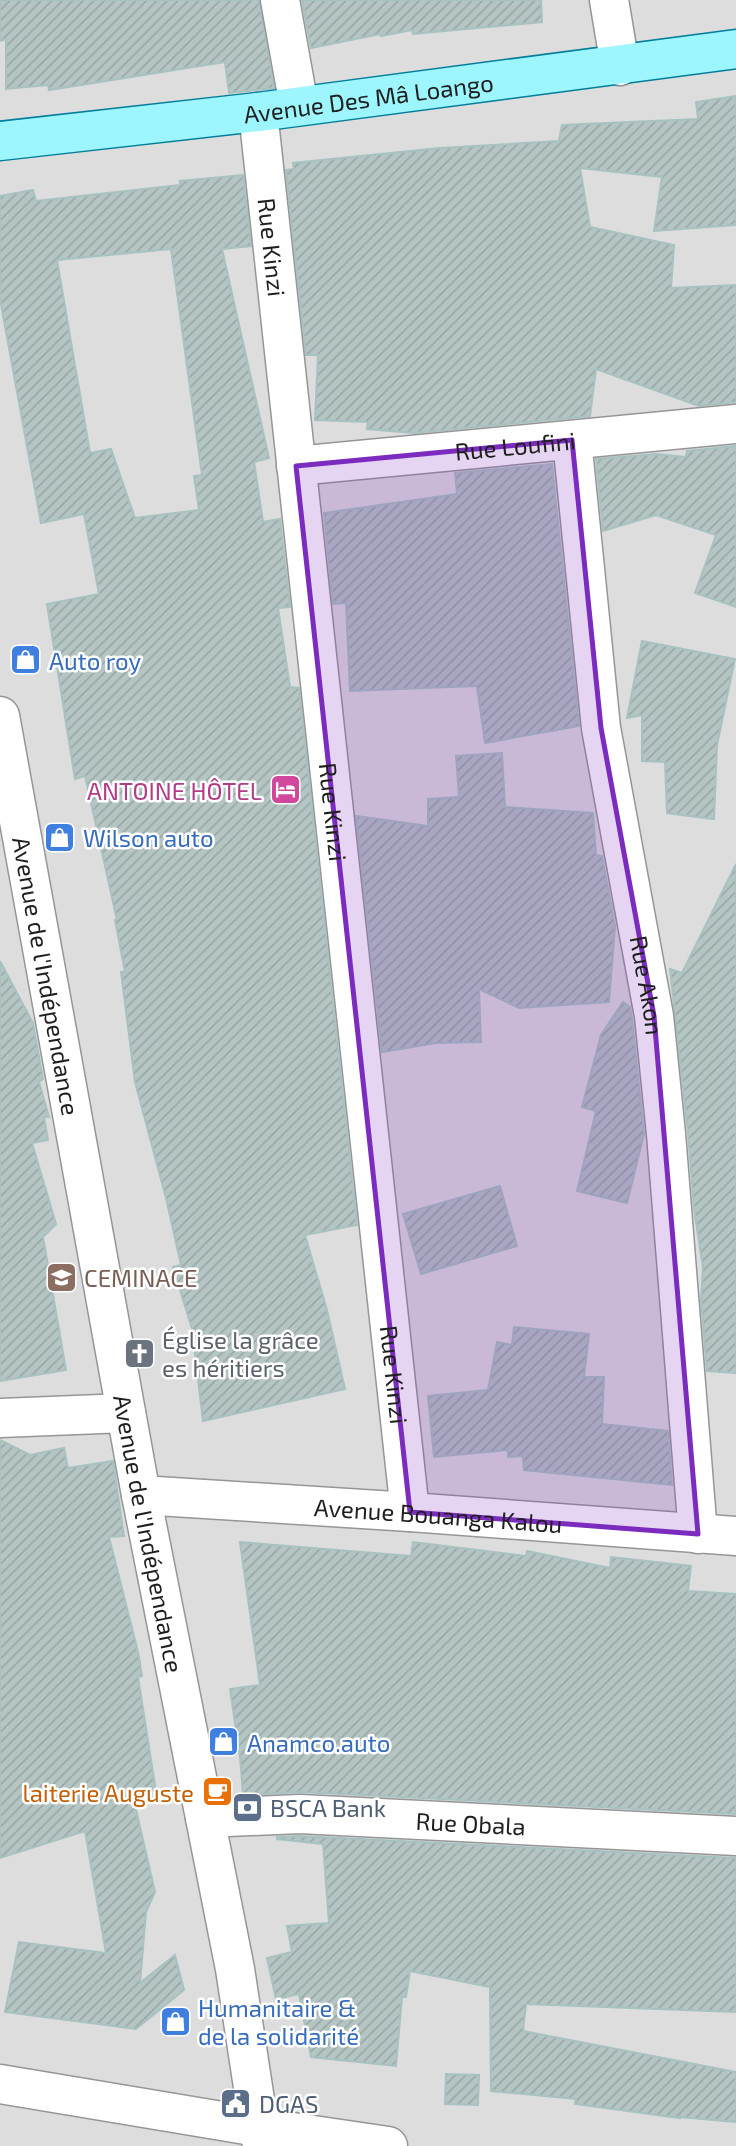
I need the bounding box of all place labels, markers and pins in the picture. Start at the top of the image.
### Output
shop icon: Auto roy [9,643,43,677]
place label: Auto roy [49,646,142,675]
hotel icon: ANTOINE HÔTEL [268,773,302,807]
place label: ANTOINE HÔTEL [87,776,262,805]
shop icon: Wilson auto [43,820,77,854]
place label: Wilson auto [83,823,214,852]
school or university icon: CEMINACE [44,1260,78,1294]
place label: CEMINACE [84,1263,197,1292]
place label: Église la grâce es héritiers [162,1325,319,1382]
church icon: Église la grâce es héritiers [122,1336,156,1370]
shop icon: Anamco.auto [207,1725,241,1759]
place label: Anamco.auto [247,1728,390,1757]
cafe icon: laiterie Auguste [200,1775,234,1809]
place label: laiterie Auguste [23,1778,194,1807]
bank icon: BSCA Bank [230,1790,264,1824]
place label: BSCA Bank [270,1793,386,1822]
place label: Humanitaire & de la solidarité [198,1993,359,2050]
shop icon: Humanitaire & de la solidarité [158,2004,192,2038]
public building icon: DGAS [219,2086,253,2120]
place label: DGAS [259,2089,318,2118]

